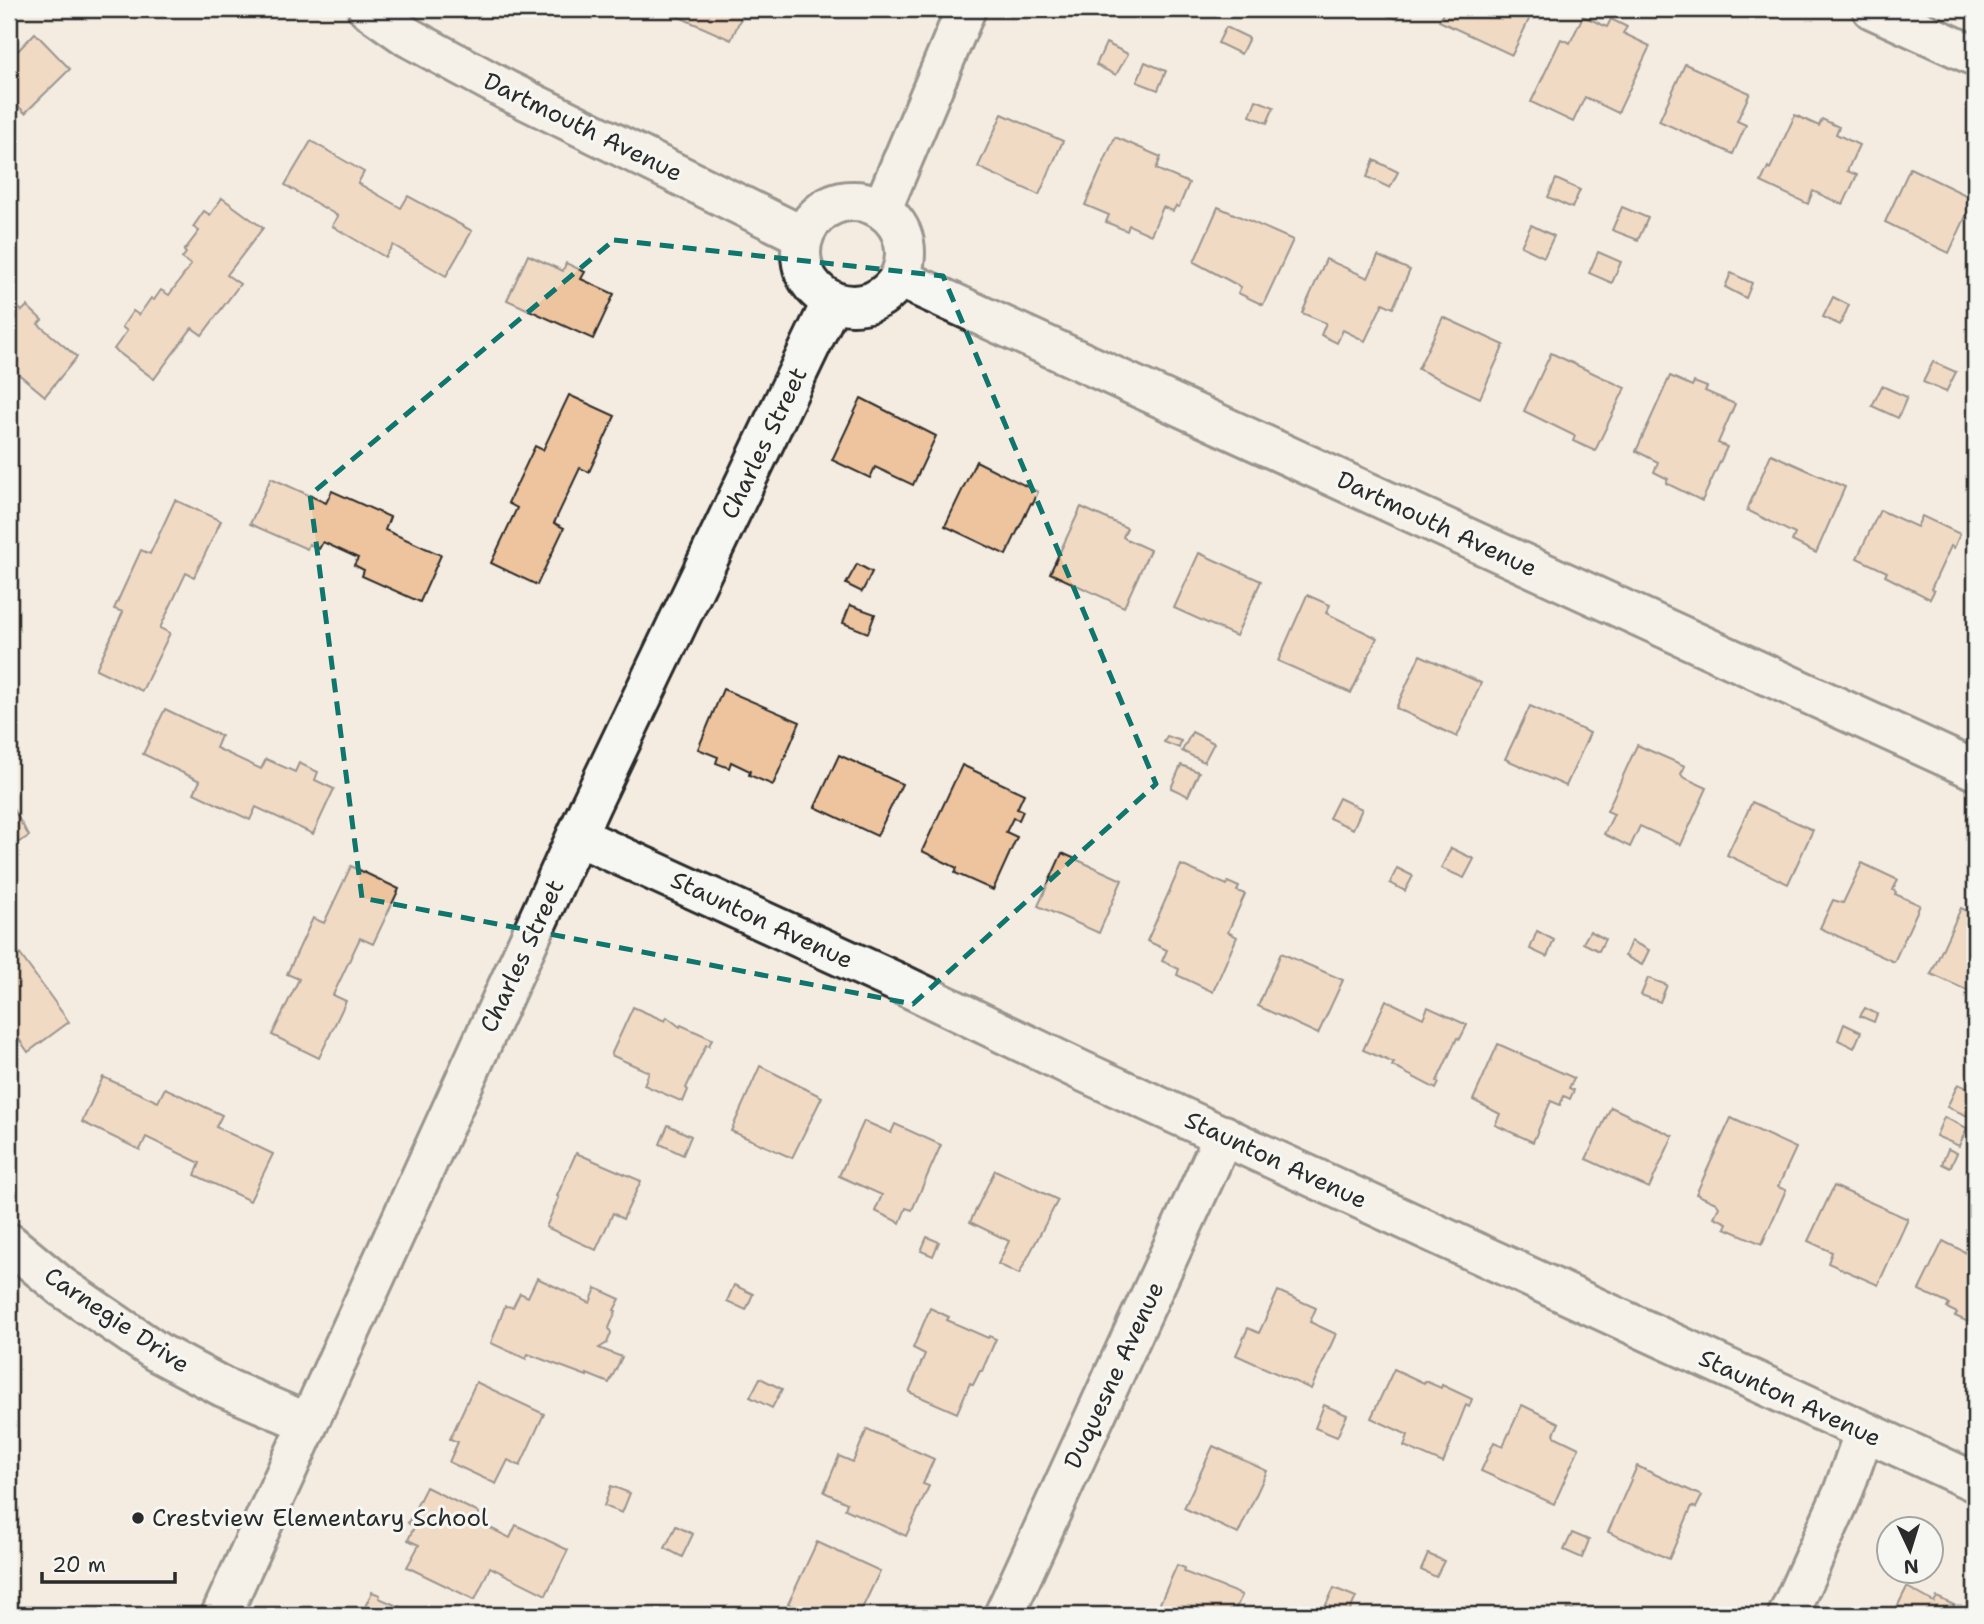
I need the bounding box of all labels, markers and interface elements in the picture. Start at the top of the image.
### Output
street label: Dartmouth Avenue [478,65,688,189]
street label: Charles Street [713,362,815,524]
street label: Dartmouth Avenue [1332,464,1542,584]
street label: Staunton Avenue [666,864,858,976]
street label: Charles Street [473,874,571,1038]
street label: Staunton Avenue [1180,1104,1372,1216]
street label: Carnegie Drive [38,1260,196,1380]
street label: Duquesne Avenue [1057,1276,1171,1474]
street label: Staunton Avenue [1694,1342,1886,1454]
place label: Crestview Elementary School [152,1502,489,1534]
marker: Crestview Elementary School [130,1510,146,1526]
north arrow [1876,1516,1946,1586]
scale bar [42,1540,175,1584]
text: 20 m [52,1551,106,1579]
text: N [1903,1553,1920,1579]

